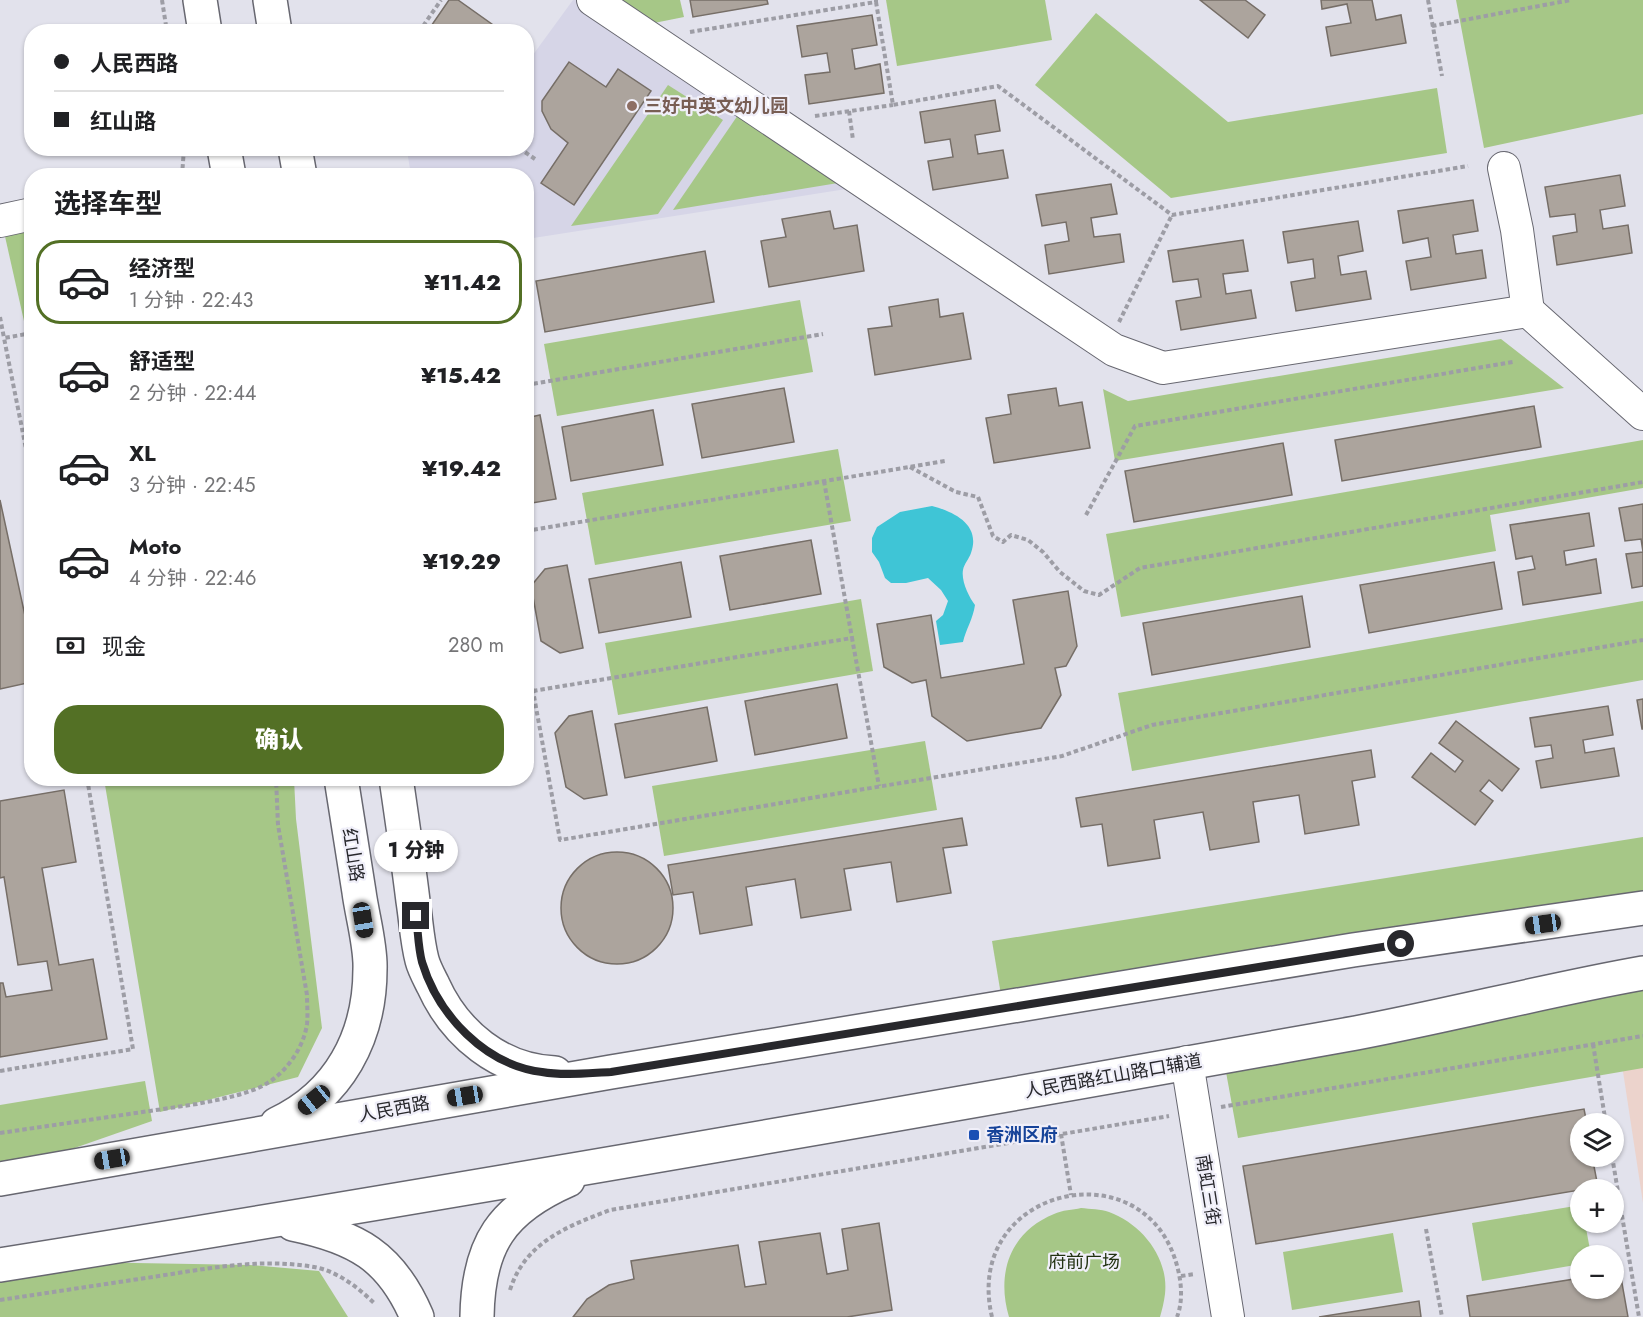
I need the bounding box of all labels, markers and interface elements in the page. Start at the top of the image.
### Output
text: 人民西路 [90,47,178,79]
place label: 三好中英文幼儿园 [644,93,788,119]
marker: 三好中英文幼儿园 [625,99,639,113]
text: 红山路 [90,105,156,137]
text: 选择车型 [54,184,162,223]
text: 经济型 [129,252,195,284]
icon: car [57,255,111,309]
text: ¥11.42 [424,266,501,298]
text: 1 分钟 · 22:43 [129,286,253,315]
text: 舒适型 [129,345,195,377]
icon: car [57,348,111,402]
text: ¥15.42 [421,359,501,391]
text: 2 分钟 · 22:44 [129,379,256,408]
text: XL [129,437,156,469]
icon: car [57,441,111,495]
text: ¥19.42 [422,452,501,484]
text: 3 分钟 · 22:45 [129,471,256,500]
text: Moto [129,530,182,562]
icon: car [57,534,111,588]
text: ¥19.29 [423,545,501,577]
text: 4 分钟 · 22:46 [129,564,257,593]
icon: cash [54,629,87,662]
text: 现金 [102,630,146,662]
text: 280 m [448,631,504,660]
button: 确认 [54,705,504,774]
street label: 红山路 [336,826,370,884]
callout: 1 分钟 [374,829,458,871]
text: 1 分钟 [388,836,444,865]
car [351,901,375,939]
route end [402,902,429,929]
car [1524,913,1562,935]
route start [1387,930,1414,957]
street label: 人民西路红山路口辅道 [1022,1048,1204,1104]
car [294,1082,334,1118]
car [446,1084,484,1108]
street label: 人民西路 [356,1090,432,1128]
map controls [1570,1113,1624,1299]
button: layers [1570,1113,1624,1167]
place label: 香洲区府 [986,1122,1058,1148]
marker: 香洲区府 [967,1128,981,1142]
car [93,1147,131,1171]
street label: 南虹三街 [1190,1152,1226,1228]
button: + [1570,1179,1624,1233]
button: − [1570,1245,1624,1299]
park label: 府前广场 [1048,1249,1120,1275]

